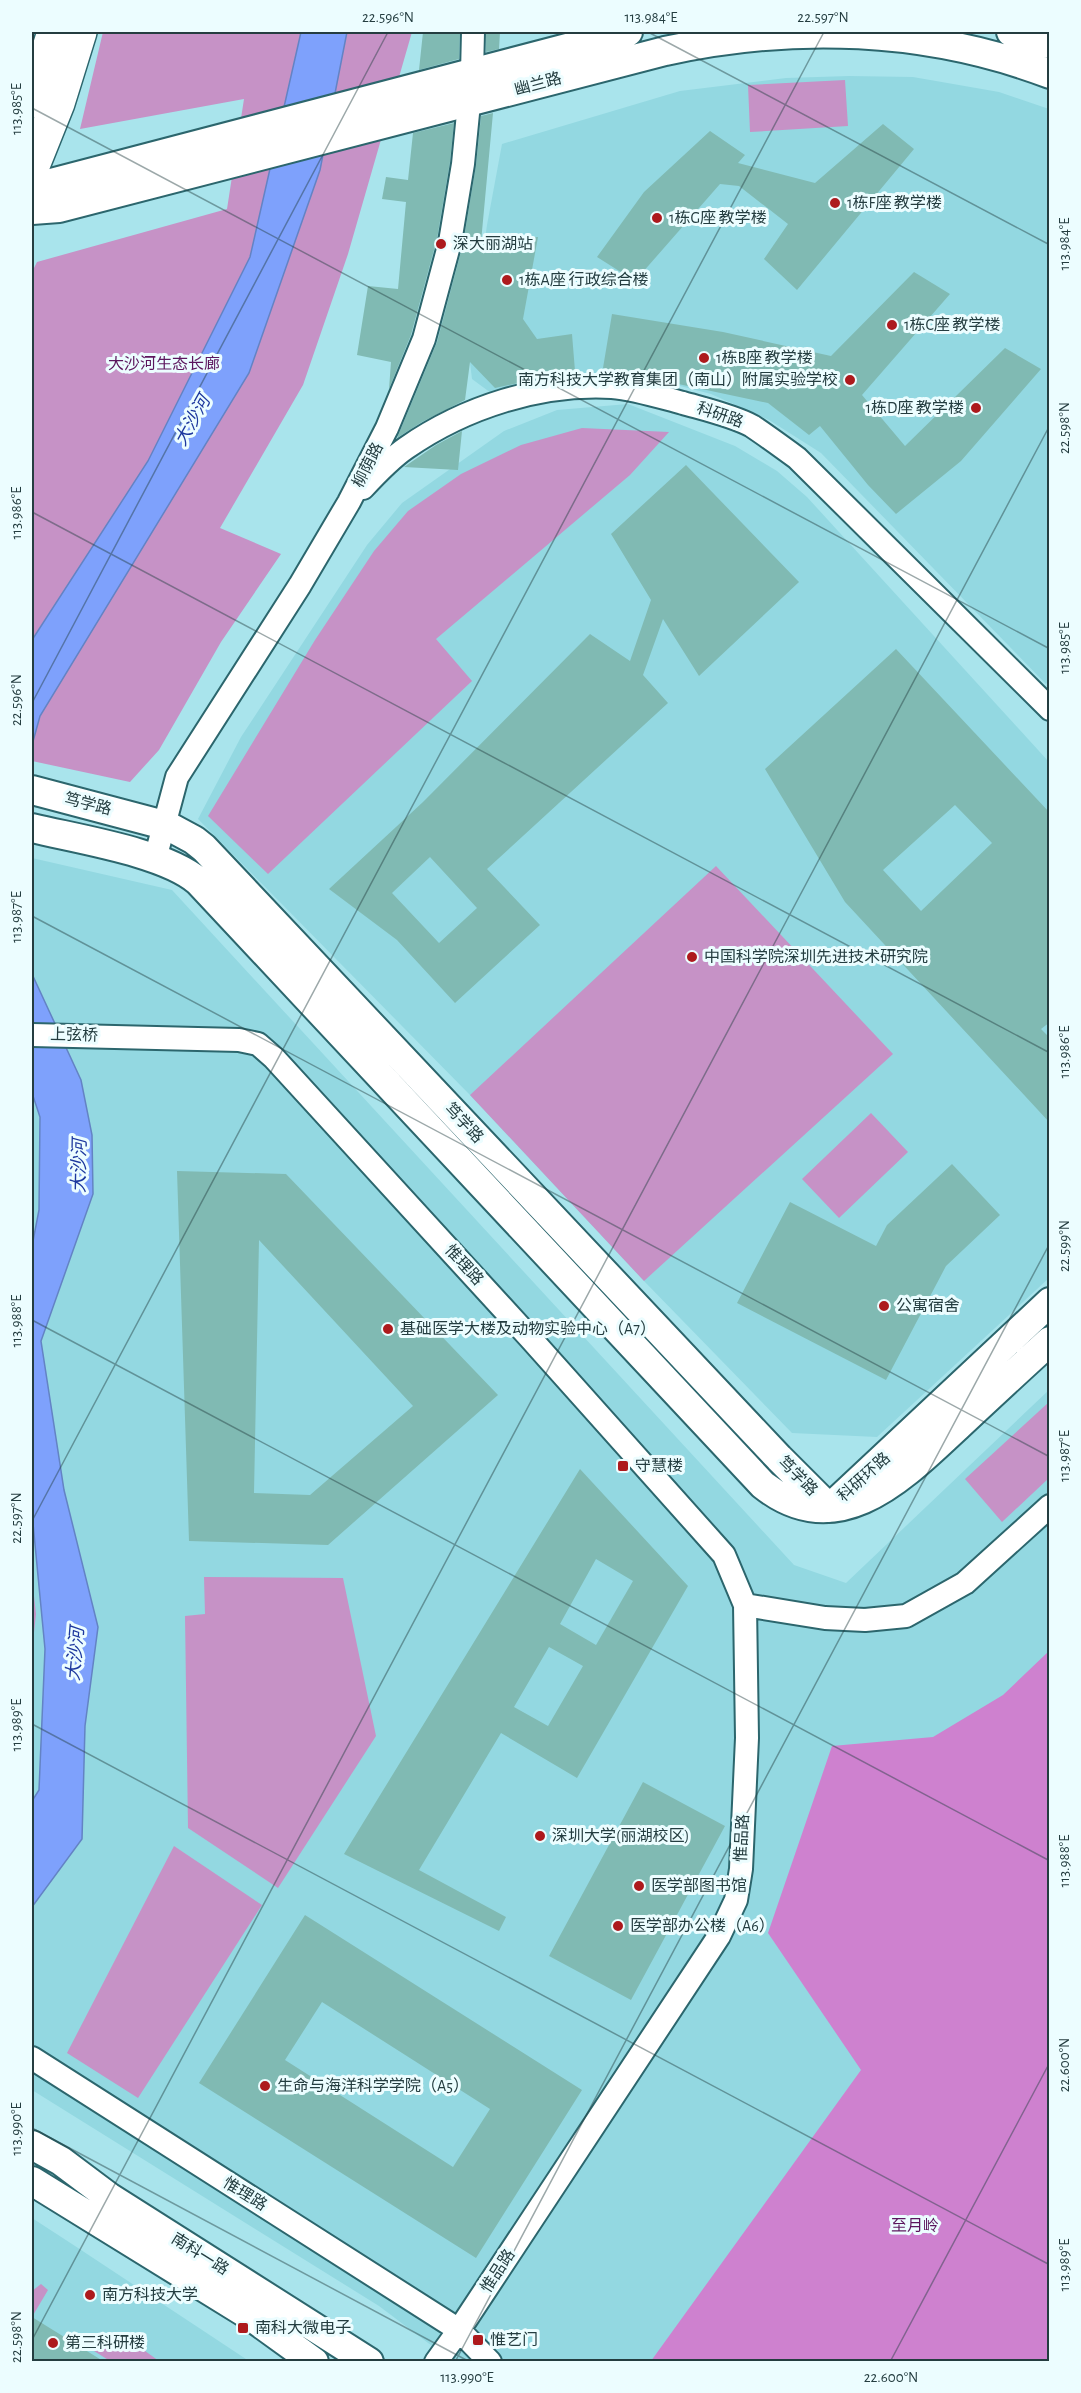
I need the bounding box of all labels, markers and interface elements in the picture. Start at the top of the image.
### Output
text: 22.596°N [362,10,414,25]
text: 113.984°E [625,10,677,25]
text: 22.597°N [797,10,849,25]
street label: 幽兰路 [512,69,563,98]
text: 113.985°E [9,83,24,135]
place label: 1栋F座 教学楼 [847,194,942,211]
marker: 1栋F座 教学楼 [828,196,842,210]
place label: 1栋G座 教学楼 [669,209,767,226]
marker: 1栋G座 教学楼 [650,211,664,225]
text: 113.984°E [1057,218,1072,270]
place label: 深大丽湖站 [453,235,533,252]
marker: 深大丽湖站 [434,237,448,251]
place label: 1栋A座 行政综合楼 [519,271,648,288]
marker: 1栋A座 行政综合楼 [500,273,514,287]
place label: 1栋C座 教学楼 [904,316,1000,333]
marker: 1栋C座 教学楼 [885,318,899,332]
place label: 1栋B座 教学楼 [716,349,813,366]
marker: 1栋B座 教学楼 [697,351,711,365]
park label: 大沙河生态长廊 [108,355,220,372]
place label: 南方科技大学教育集团（南山）附属实验学校 [518,371,838,388]
marker: 南方科技大学教育集团（南山）附属实验学校 [843,373,857,387]
water label: 大沙河 [170,389,215,449]
street label: 科研路 [695,399,746,430]
place label: 1栋D座 教学楼 [866,399,964,416]
marker: 1栋D座 教学楼 [969,401,983,415]
text: 22.598°N [1057,402,1072,454]
street label: 柳荫路 [349,440,386,490]
text: 113.986°E [9,487,24,539]
text: 113.985°E [1057,622,1072,674]
text: 22.596°N [9,674,24,726]
street label: 笃学路 [63,789,113,818]
text: 113.987°E [9,891,24,943]
place label: 中国科学院深圳先进技术研究院 [704,948,928,965]
marker: 中国科学院深圳先进技术研究院 [685,950,699,964]
street label: 上弦桥 [50,1026,98,1043]
text: 113.986°E [1057,1026,1072,1078]
street label: 笃学路 [442,1099,487,1146]
water label: 大沙河 [69,1136,90,1193]
text: 22.599°N [1057,1220,1072,1272]
street label: 惟理路 [442,1241,487,1288]
text: 113.988°E [9,1295,24,1347]
place label: 公寓宿舍 [896,1297,960,1314]
marker: 公寓宿舍 [877,1299,891,1313]
place label: 基础医学大楼及动物实验中心（A7） [400,1320,656,1337]
marker: 基础医学大楼及动物实验中心（A7） [381,1322,395,1336]
text: 113.987°E [1057,1430,1072,1482]
street label: 科研环路 [834,1449,893,1504]
street label: 笃学路 [775,1453,821,1499]
place label: 守慧楼 [635,1457,683,1474]
marker: 守慧楼 [616,1459,630,1473]
text: 22.597°N [9,1492,24,1544]
water label: 大沙河 [63,1623,88,1682]
text: 113.989°E [9,1699,24,1751]
street label: 惟品路 [732,1814,751,1862]
place label: 深圳大学(丽湖校区) [552,1827,690,1844]
marker: 深圳大学(丽湖校区) [533,1829,547,1843]
text: 113.988°E [1057,1835,1072,1887]
place label: 医学部图书馆 [651,1877,747,1894]
marker: 医学部图书馆 [632,1879,646,1893]
place label: 医学部办公楼（A6） [630,1917,775,1934]
marker: 医学部办公楼（A6） [611,1919,625,1933]
text: 22.600°N [1057,2038,1072,2092]
place label: 生命与海洋科学学院（A5） [277,2077,469,2094]
marker: 生命与海洋科学学院（A5） [258,2079,272,2093]
text: 113.990°E [9,2102,24,2156]
street label: 惟理路 [220,2174,270,2214]
park label: 至月岭 [891,2217,939,2234]
street label: 南科一路 [169,2229,232,2278]
text: 113.989°E [1057,2239,1072,2291]
street label: 惟品路 [477,2246,518,2295]
place label: 南方科技大学 [102,2286,198,2303]
marker: 南方科技大学 [83,2288,97,2302]
text: 22.598°N [9,2311,24,2363]
place label: 南科大微电子 [255,2319,351,2336]
marker: 南科大微电子 [236,2321,250,2335]
place label: 惟艺门 [490,2331,538,2348]
marker: 惟艺门 [471,2333,485,2347]
place label: 第三科研楼 [65,2334,145,2351]
marker: 第三科研楼 [46,2336,60,2350]
text: 113.990°E [440,2370,494,2385]
text: 22.600°N [864,2370,918,2385]

